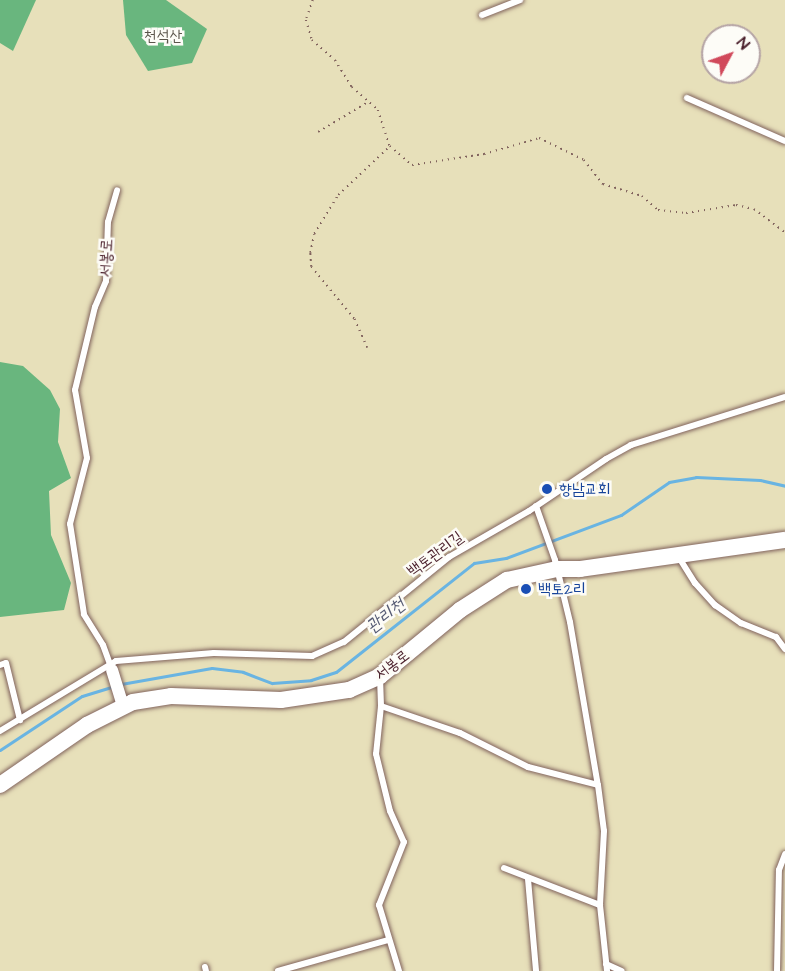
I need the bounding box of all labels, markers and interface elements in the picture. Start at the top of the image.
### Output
north arrow [701,24,761,84]
park label: 천석산 [144,26,182,46]
text: N [731,33,755,55]
street label: 서봉로 [95,238,117,278]
place label: 향남교회 [559,479,610,499]
marker: 향남교회 [540,482,554,496]
street label: 백토관리길 [403,527,467,581]
place label: 백토2리 [538,579,586,599]
marker: 백토2리 [519,582,533,596]
water label: 관리천 [362,594,410,638]
street label: 서봉로 [371,646,413,684]

